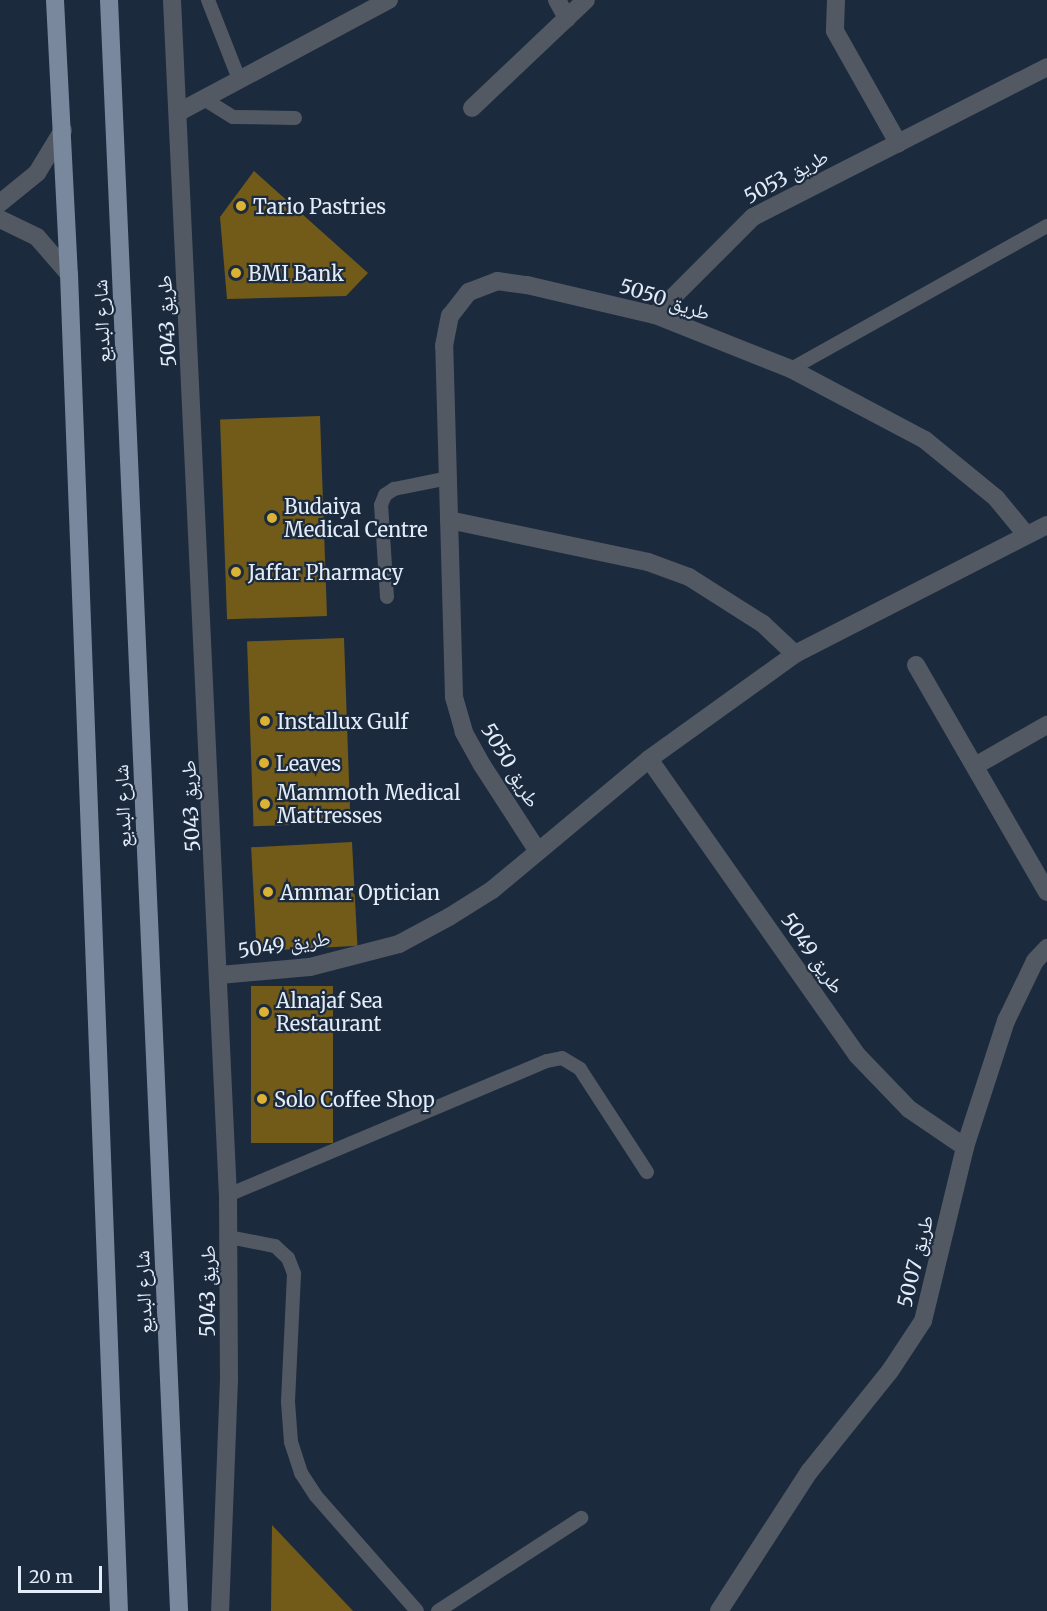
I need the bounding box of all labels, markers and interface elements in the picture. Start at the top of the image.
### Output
street label: طريق 5053 [740,144,832,208]
place label: Tario Pastries [253,194,386,218]
marker: Tario Pastries [234,199,248,213]
place label: BMI Bank [248,261,344,285]
marker: BMI Bank [229,266,243,280]
street label: طريق 5050 [617,273,713,325]
street label: طريق 5043 [152,275,180,367]
street label: شارع البديع [88,279,114,363]
place label: Budaiya Medical Centre [284,494,428,541]
marker: Budaiya Medical Centre [265,511,279,525]
place label: Jaffar Pharmacy [248,560,403,584]
marker: Jaffar Pharmacy [229,565,243,579]
place label: Installux Gulf [277,709,408,733]
marker: Installux Gulf [258,714,272,728]
street label: طريق 5050 [477,719,545,811]
place label: Leaves [276,751,341,775]
marker: Leaves [257,756,271,770]
street label: طريق 5043 [176,760,204,852]
street label: شارع البديع [109,764,135,848]
place label: Mammoth Medical Mattresses [277,780,460,827]
marker: Mammoth Medical Mattresses [258,797,272,811]
place label: Ammar Optician [280,880,440,904]
marker: Ammar Optician [261,885,275,899]
street label: طريق 5049 [777,908,849,998]
street label: طريق 5049 [236,926,332,962]
place label: Alnajaf Sea Restaurant [276,988,383,1035]
marker: Alnajaf Sea Restaurant [257,1005,271,1019]
place label: Solo Coffee Shop [274,1087,435,1111]
marker: Solo Coffee Shop [255,1092,269,1106]
street label: طريق 5007 [892,1213,938,1309]
street label: طريق 5043 [195,1245,219,1337]
street label: شارع البديع [130,1250,156,1334]
scale bar [21,1554,105,1592]
text: 20 m [29,1565,73,1588]

